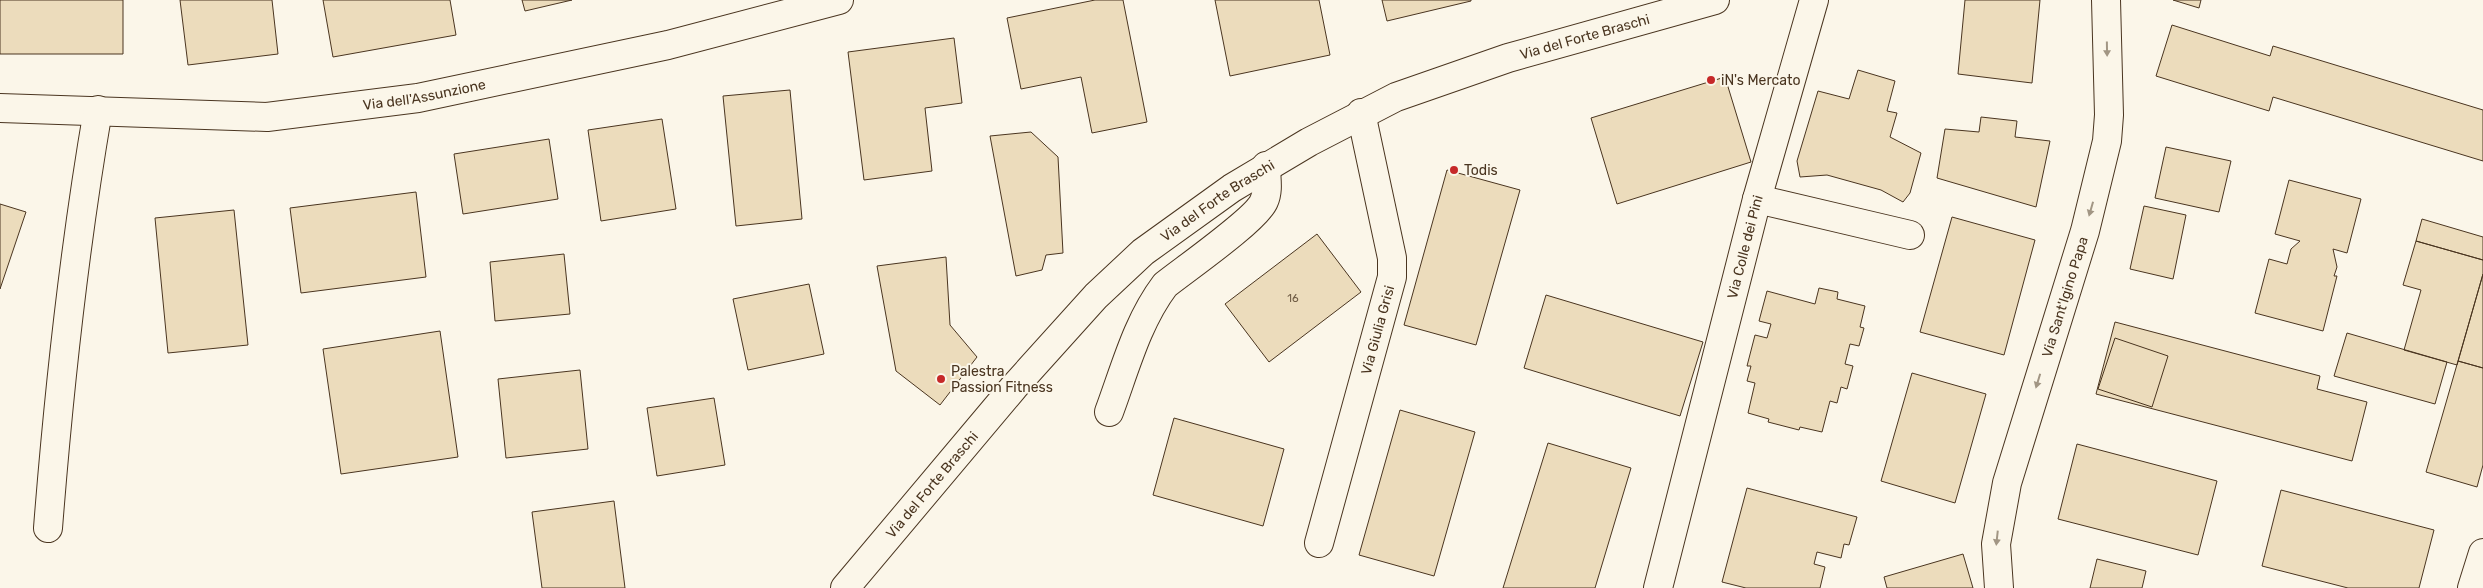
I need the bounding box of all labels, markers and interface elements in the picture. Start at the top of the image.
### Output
street label: Via del Forte Braschi [1518,11,1652,63]
one-way arrow [2104,41,2112,57]
place label: iN's Mercato [1721,72,1800,89]
marker: iN's Mercato [1705,74,1717,86]
street label: Via dell'Assunzione [362,76,487,114]
street label: Via del Forte Braschi [1157,157,1278,246]
place label: Todis [1464,162,1498,179]
marker: Todis [1448,164,1460,176]
street label: Via Colle dei Pini [1724,193,1767,301]
one-way arrow [2087,202,2095,217]
street label: Via Sant'Igino Papa [2038,235,2092,359]
street label: Via Giulia Grisi [1358,283,1398,377]
house number: 16 [1287,292,1299,305]
place label: Palestra Passion Fitness [951,363,1053,396]
marker: Palestra Passion Fitness [935,373,947,385]
one-way arrow [2034,374,2042,389]
street label: Via del Forte Braschi [883,428,982,542]
one-way arrow [1993,530,2001,546]

